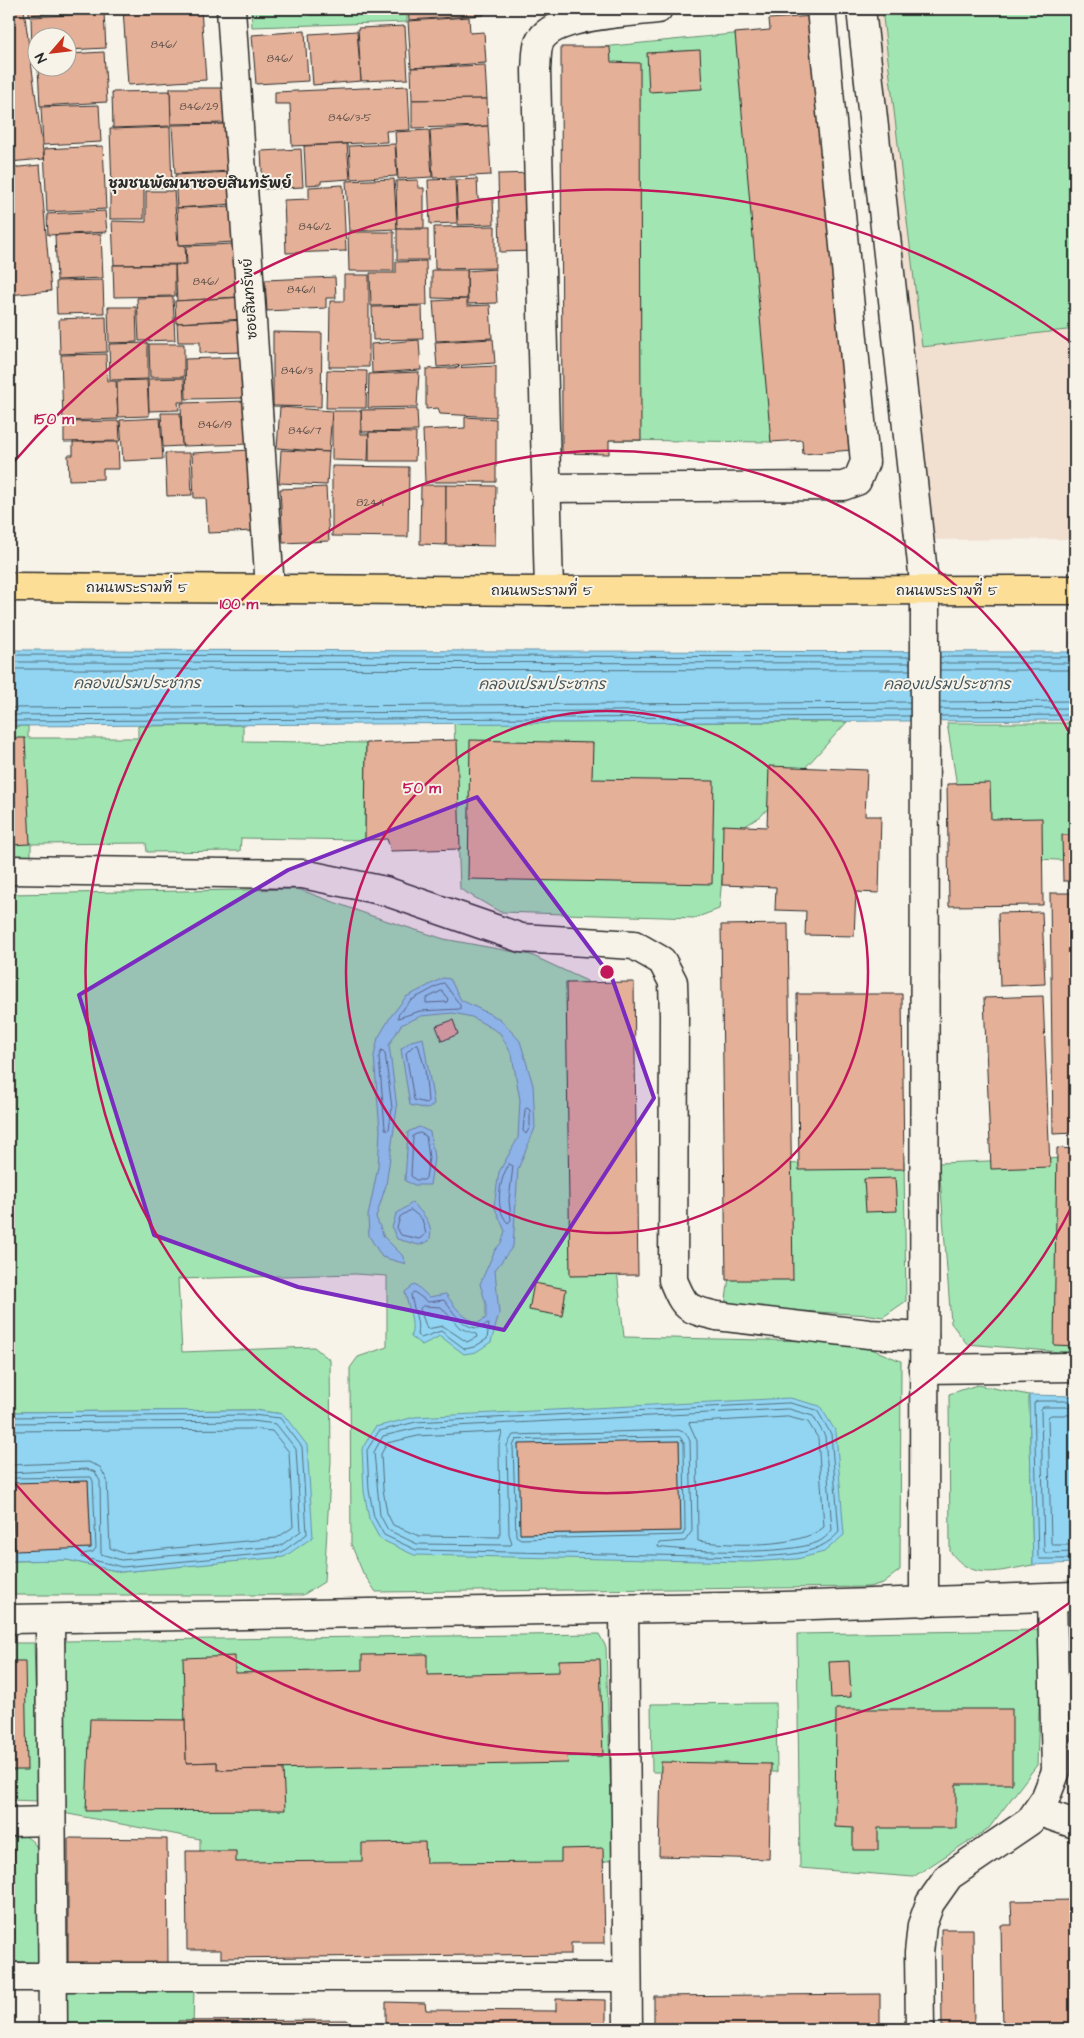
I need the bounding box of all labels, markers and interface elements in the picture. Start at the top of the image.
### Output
north arrow [28,28,78,78]
house number: 846/ [151,37,177,52]
text: N [30,49,52,66]
house number: 846/ [267,51,293,66]
house number: 846/29 [179,99,219,114]
house number: 846/3-5 [328,110,372,125]
district label: ชุมชนพัฒนาซอยสินทรัพย์ [108,173,292,194]
house number: 846/2 [299,219,332,234]
street label: ซอยสินทรัพย์ [237,258,263,340]
house number: 846/ [193,274,219,289]
house number: 846/1 [287,282,316,297]
house number: 846/3 [281,363,313,378]
text: 150 m [34,409,74,430]
house number: 846/19 [198,417,232,432]
house number: 846/7 [288,423,322,438]
house number: 824/1 [356,495,384,510]
street label: ถนนพระรามที่ 5 [86,574,188,598]
street label: ถนนพระรามที่ 5 [491,577,593,601]
street label: ถนนพระรามที่ 5 [896,577,998,601]
text: 100 m [220,594,259,615]
water label: คลองเปรมประชากร [73,673,203,694]
water label: คลองเปรมประชากร [478,674,608,695]
water label: คลองเปรมประชากร [883,674,1013,695]
text: 50 m [403,778,441,799]
centre of rings [598,963,616,981]

